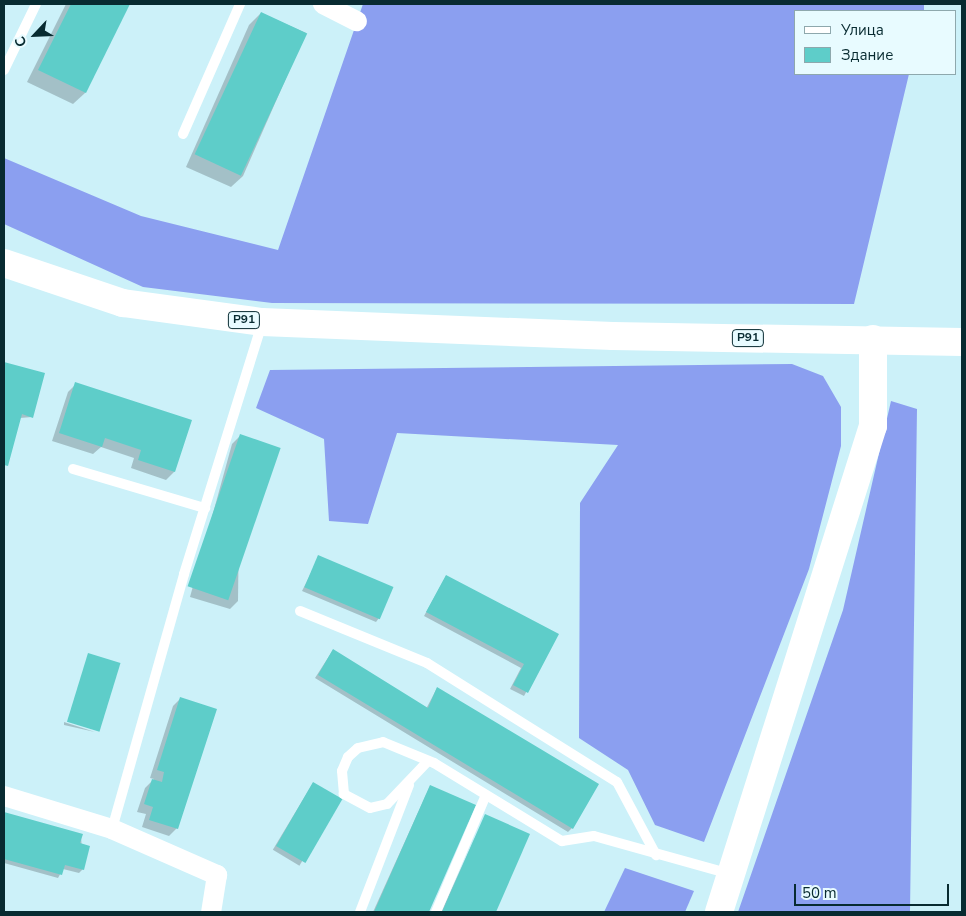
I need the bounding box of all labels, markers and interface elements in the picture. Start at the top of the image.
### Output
north arrow [10,10,60,60]
legend [794,10,956,75]
text: Улица [841,20,884,40]
text: С [10,33,32,50]
text: Здание [841,45,893,65]
road number: Р91 [228,310,260,330]
road number: Р91 [732,328,764,348]
scale bar [796,874,951,906]
text: 50 m [802,883,837,903]

